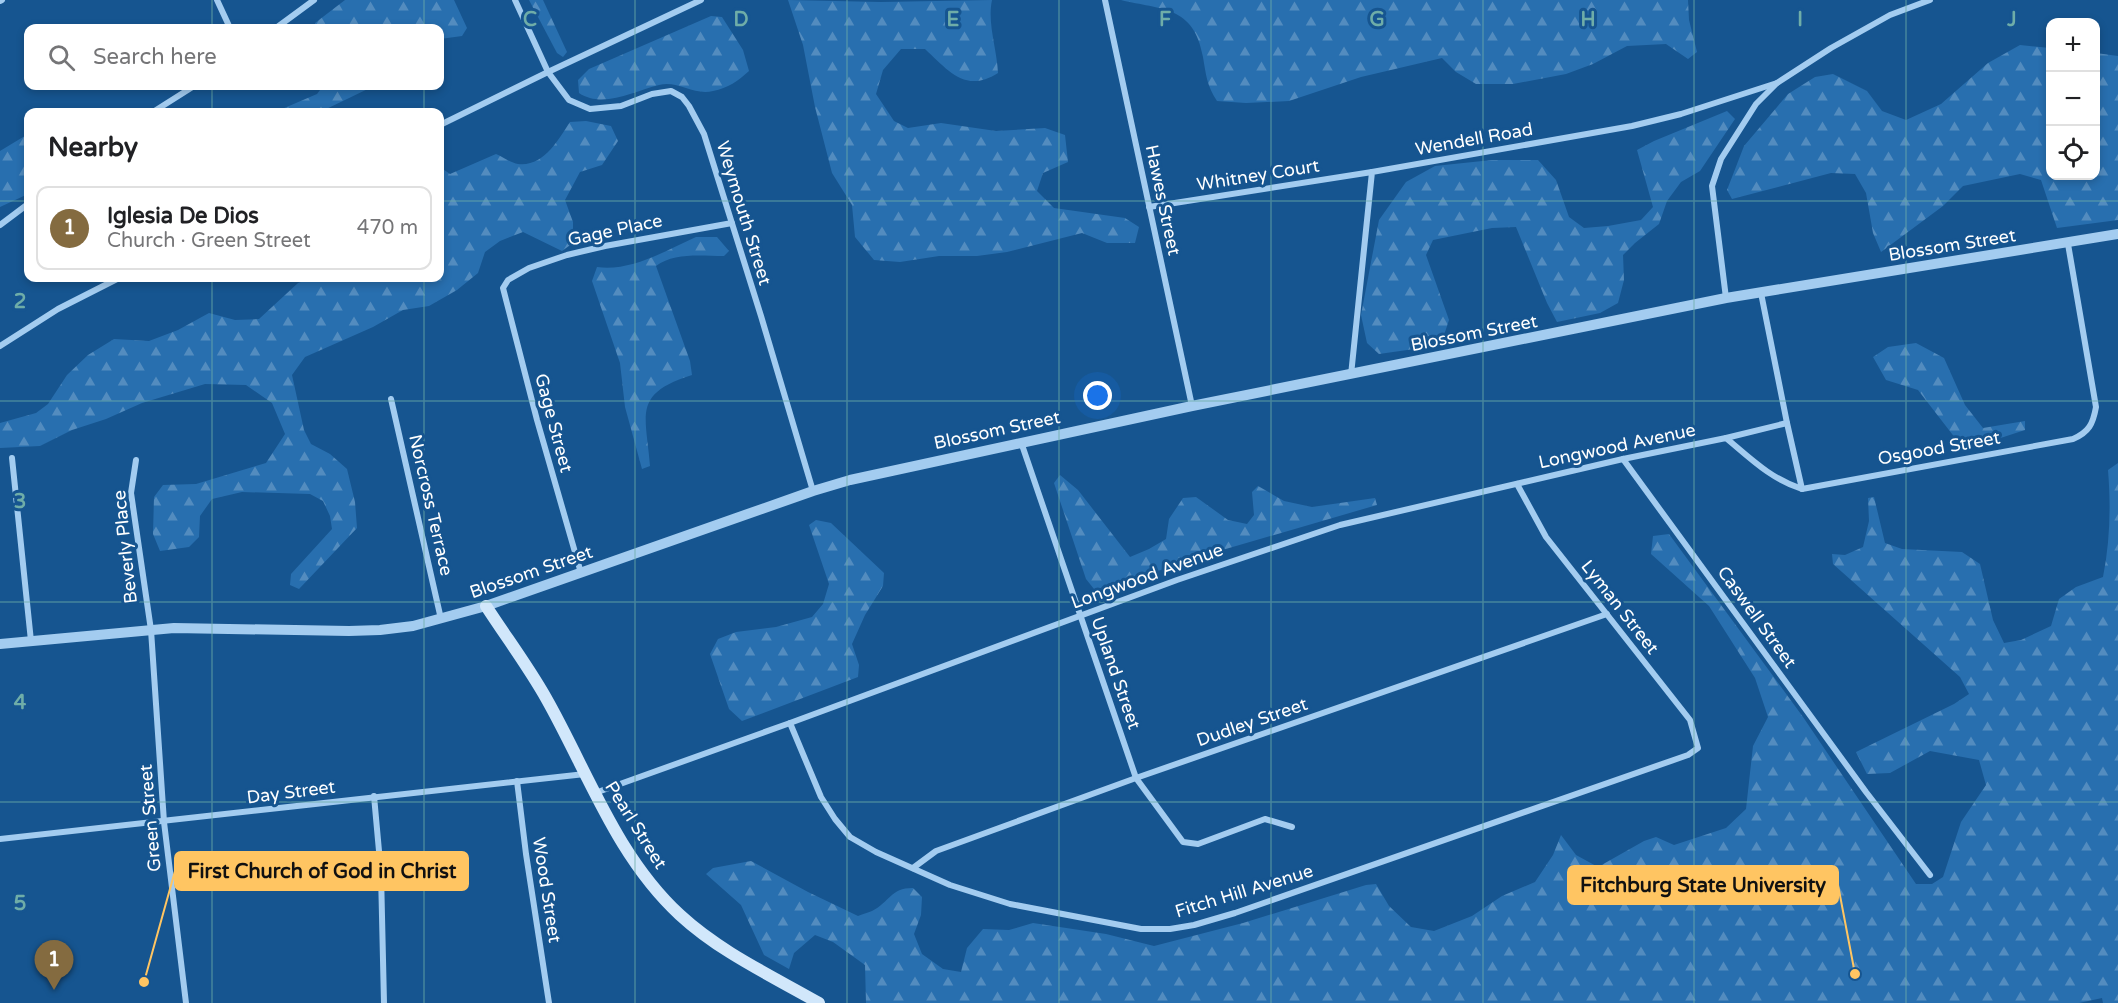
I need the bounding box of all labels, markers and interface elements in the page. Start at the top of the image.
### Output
text: C [523,8,537,32]
text: D [733,8,749,32]
text: E [947,8,960,32]
text: F [1159,8,1171,32]
text: G [1369,8,1385,32]
text: H [1580,8,1596,32]
text: I [1797,8,1803,32]
text: J [2006,8,2017,32]
map controls [2046,18,2100,180]
button: + [2046,18,2100,72]
search box [24,24,444,90]
icon: search [45,41,78,74]
text: Search here [93,44,217,70]
button: − [2046,72,2100,126]
street label: Wendell Road [1414,118,1534,160]
button: locate [2046,126,2100,180]
text: Nearby [48,132,138,163]
street label: Weymouth Street [712,138,776,288]
street label: Hawes Street [1141,143,1185,257]
street label: Whitney Court [1195,154,1321,196]
text: Iglesia De Dios [107,203,259,229]
street label: Gage Place [566,209,664,251]
text: 1 [63,216,76,240]
text: 470 m [357,216,418,240]
street label: Blossom Street [1887,224,2017,266]
text: Church · Green Street [107,229,311,253]
text: 2 [14,290,26,314]
street label: Blossom Street [1409,310,1539,356]
street label: Gage Street [530,371,578,475]
your location [1083,381,1112,410]
street label: Blossom Street [932,406,1062,454]
street label: Longwood Avenue [1536,419,1698,473]
street label: Osgood Street [1876,426,2002,470]
street label: Norcross Terrace [404,432,458,578]
street label: Beverly Place [108,489,142,605]
text: 3 [14,490,26,514]
street label: Longwood Avenue [1068,538,1226,614]
street label: Blossom Street [467,541,596,603]
street label: Lyman Street [1576,555,1664,659]
street label: Caswell Street [1713,562,1801,672]
street label: Upland Street [1086,614,1146,732]
text: 4 [14,691,27,715]
street label: Dudley Street [1194,693,1311,751]
street label: Green Street [134,763,166,873]
street label: Day Street [245,776,337,808]
street label: Pearl Street [600,777,672,873]
street label: Wood Street [528,836,566,945]
callout: First Church of God in Christ [175,852,468,890]
text: First Church of God in Christ [188,860,457,884]
street label: Fitch Hill Avenue [1172,860,1316,922]
callout: Fitchburg State University [1568,866,1838,904]
text: Fitchburg State University [1580,874,1826,898]
text: 5 [14,892,26,916]
pin: 1 [34,940,74,990]

